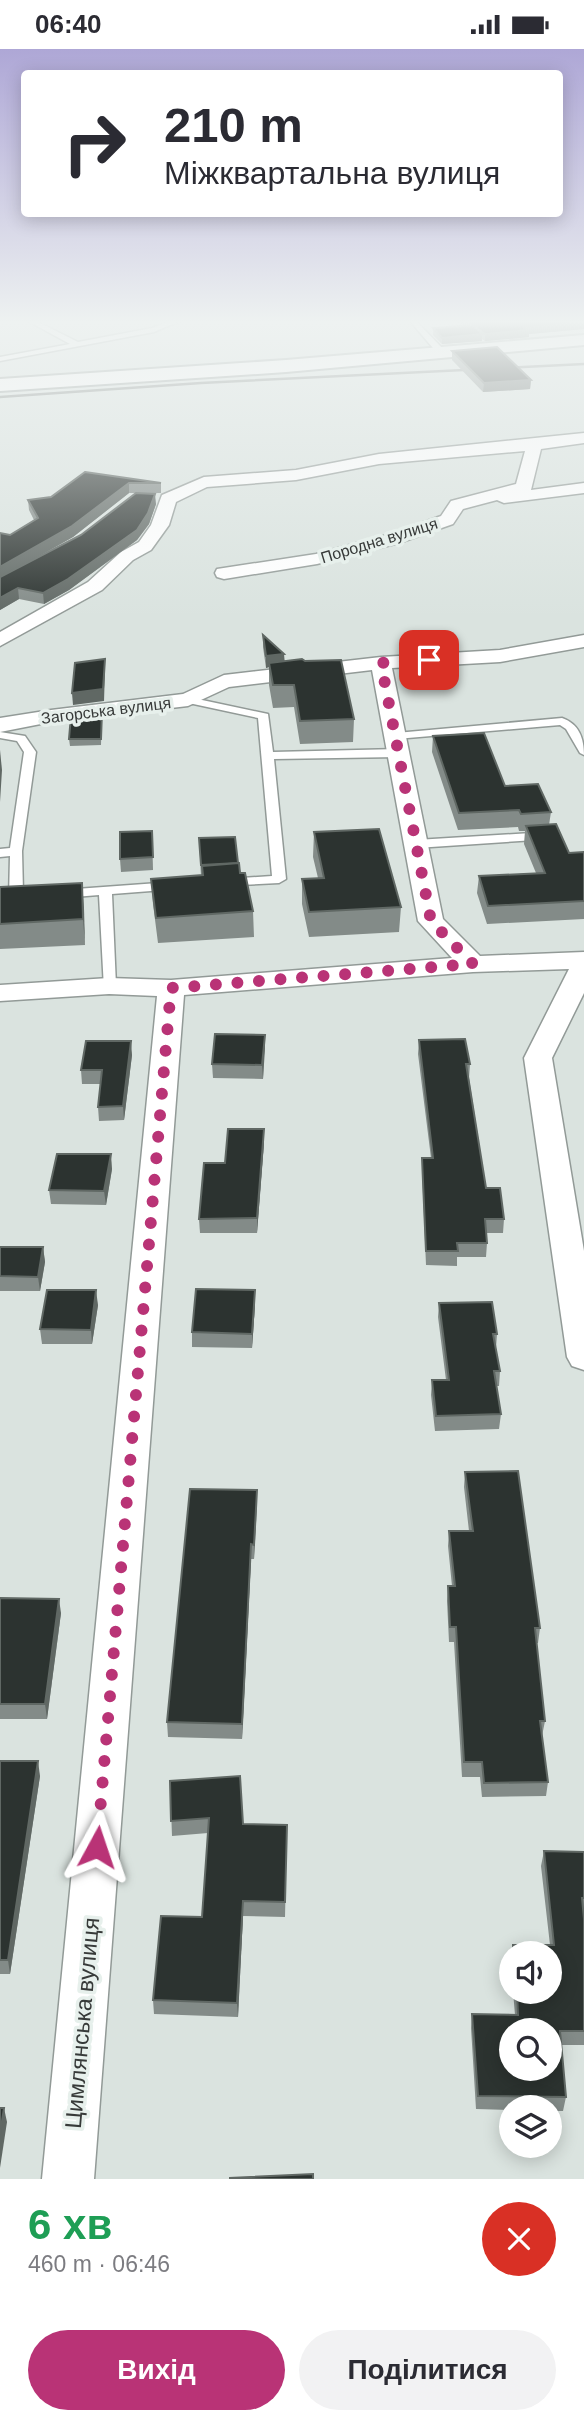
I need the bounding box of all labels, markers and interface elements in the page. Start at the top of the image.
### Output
text: 06:40 [35,9,102,39]
icon: right [49,98,140,189]
text: 210 m [164,98,303,152]
text: Міжквартальна вулиця [164,155,500,191]
street label: Породна вулиця [319,515,440,566]
pin [399,630,459,690]
icon: arrive [410,641,448,679]
street label: Загорська вулиця [40,694,172,727]
position arrow [60,1810,134,1884]
street label: Цимлянська вулиця [60,1916,104,2130]
map controls [499,1941,562,2158]
button: sound [499,1941,562,2004]
button: search [499,2018,562,2081]
button: layers [499,2095,562,2158]
text: 6 хв [28,2201,112,2248]
button: close [482,2202,556,2276]
text: 460 m · 06:46 [28,2251,170,2277]
button: Вихід [28,2330,285,2410]
button: Поділитися [299,2330,556,2410]

